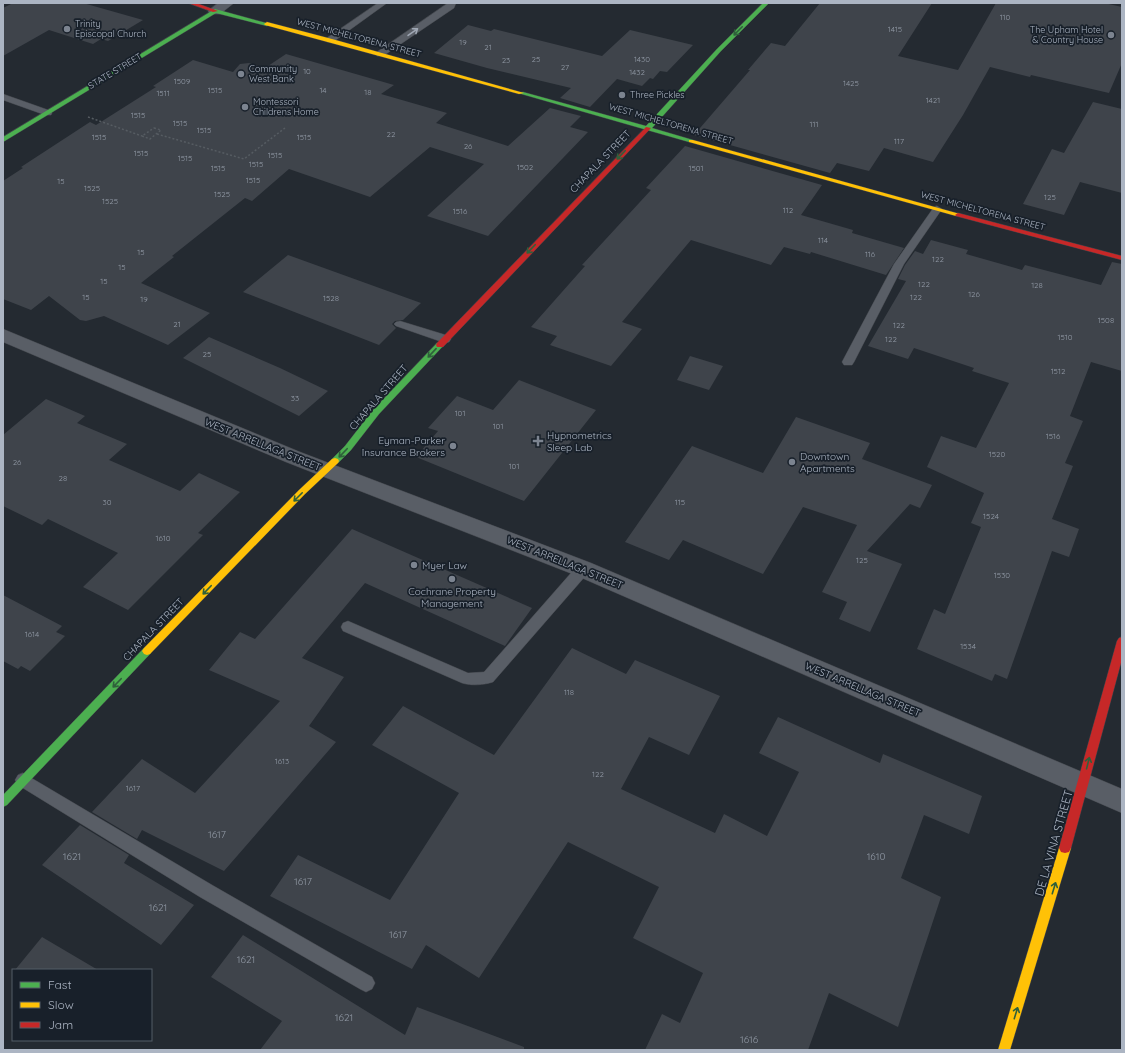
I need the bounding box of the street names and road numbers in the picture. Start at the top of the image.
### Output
street label: WEST MICHELTORENA STREET [296,16,423,60]
street label: STATE STREET [86,50,144,91]
street label: WEST MICHELTORENA STREET [608,101,735,147]
street label: CHAPALA STREET [567,127,634,196]
street label: WEST MICHELTORENA STREET [920,189,1047,233]
street label: CHAPALA STREET [346,362,410,433]
street label: WEST ARRELLAGA STREET [203,415,323,474]
street label: WEST ARRELLAGA STREET [505,533,625,592]
street label: CHAPALA STREET [120,595,187,664]
street label: WEST ARRELLAGA STREET [803,659,923,720]
street label: DE LA VINA STREET [1031,788,1076,898]

